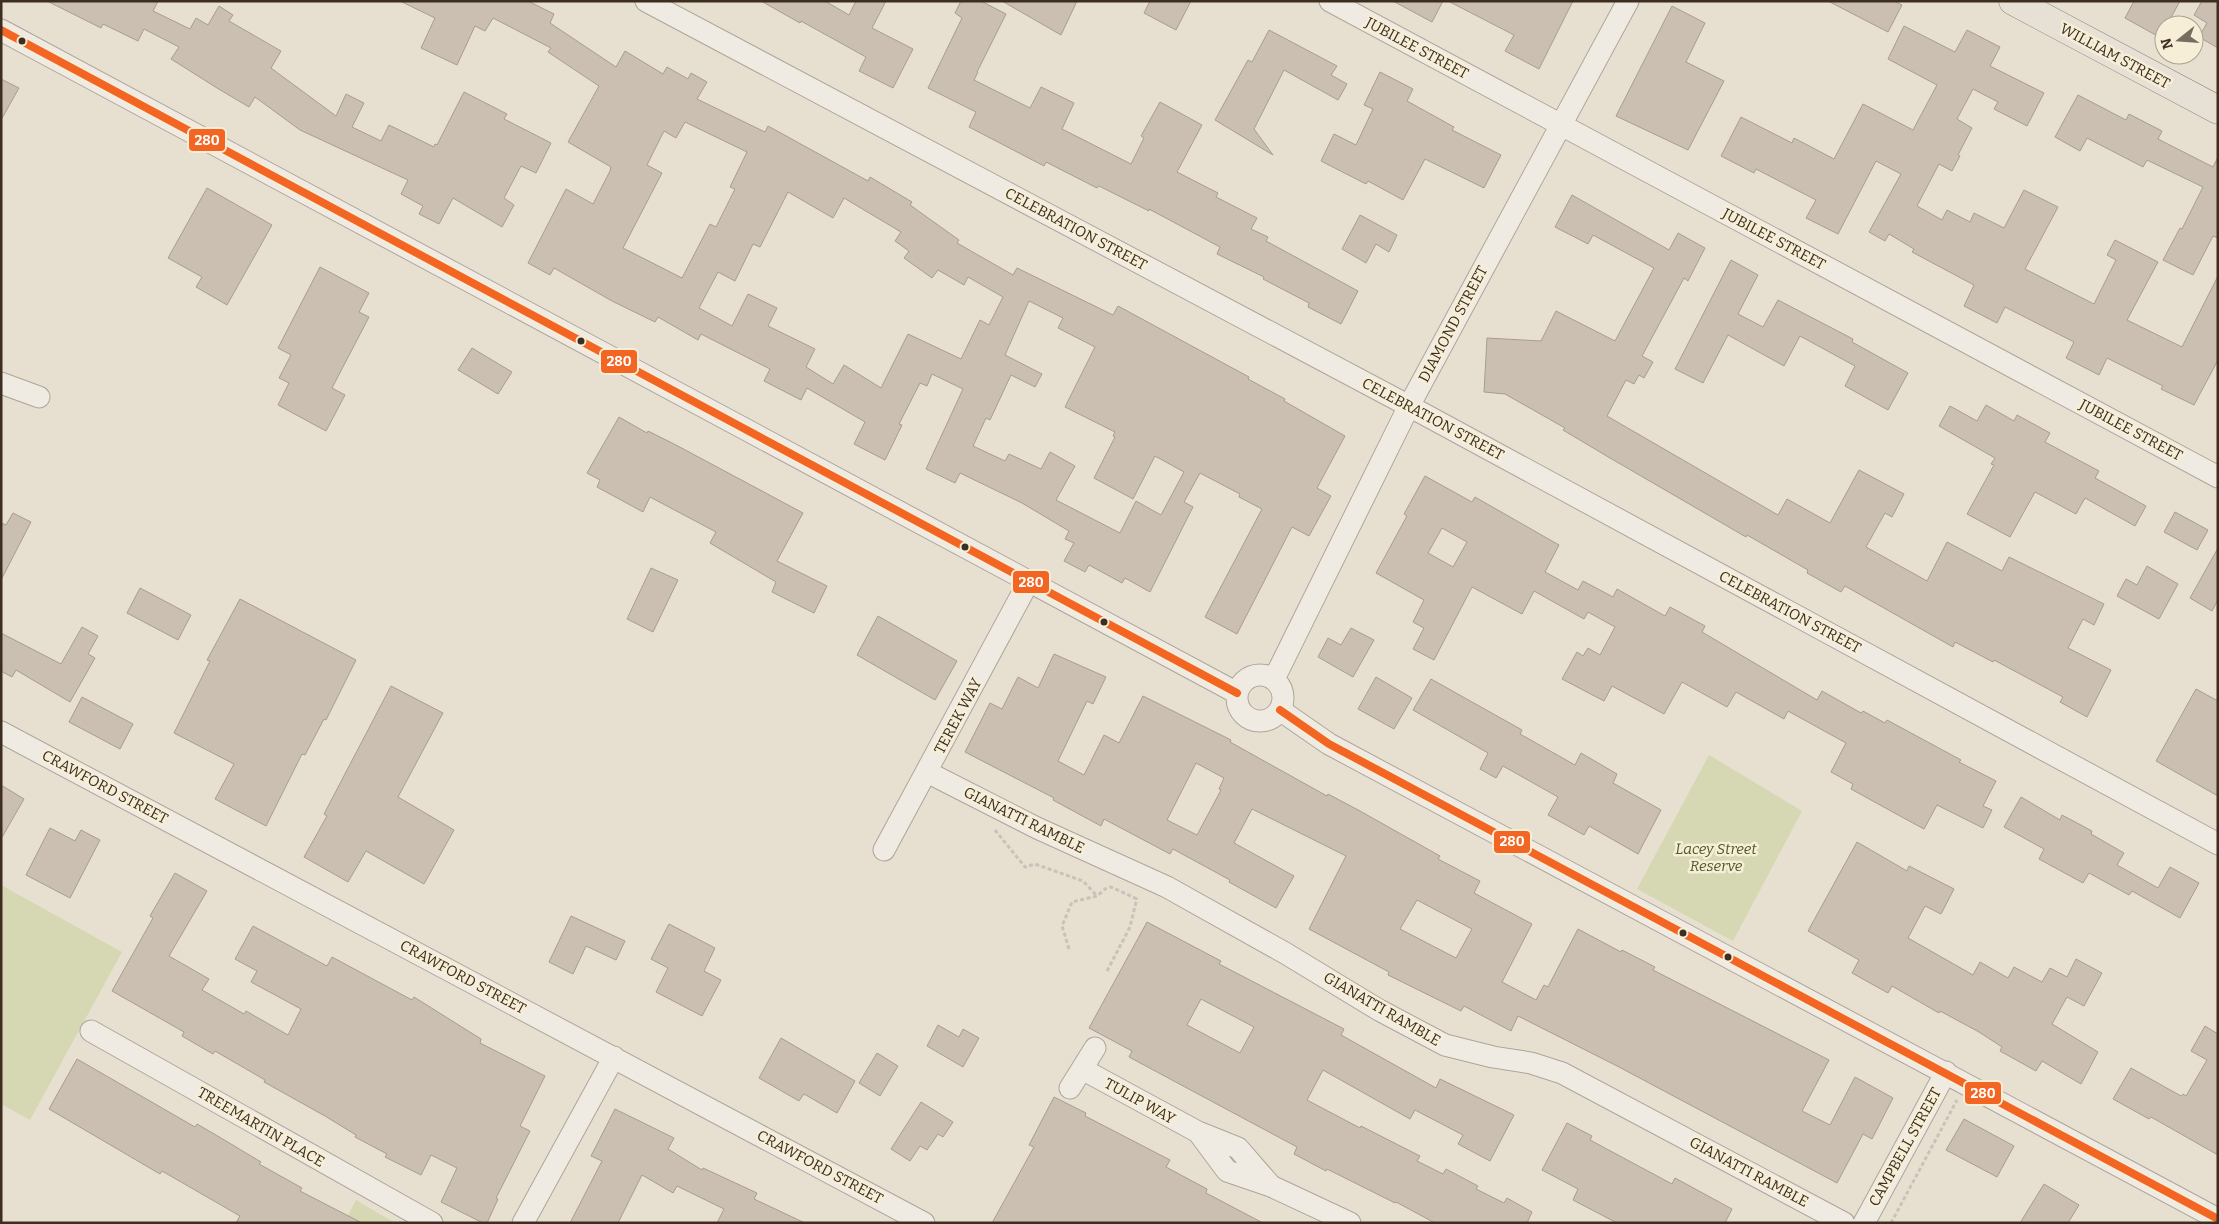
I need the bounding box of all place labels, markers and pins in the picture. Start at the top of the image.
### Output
unlabelled marker [17,36,27,46]
unlabelled marker [576,336,586,346]
unlabelled marker [960,542,970,552]
unlabelled marker [1099,617,1109,627]
unlabelled marker [1678,928,1688,938]
unlabelled marker [1723,952,1733,962]

